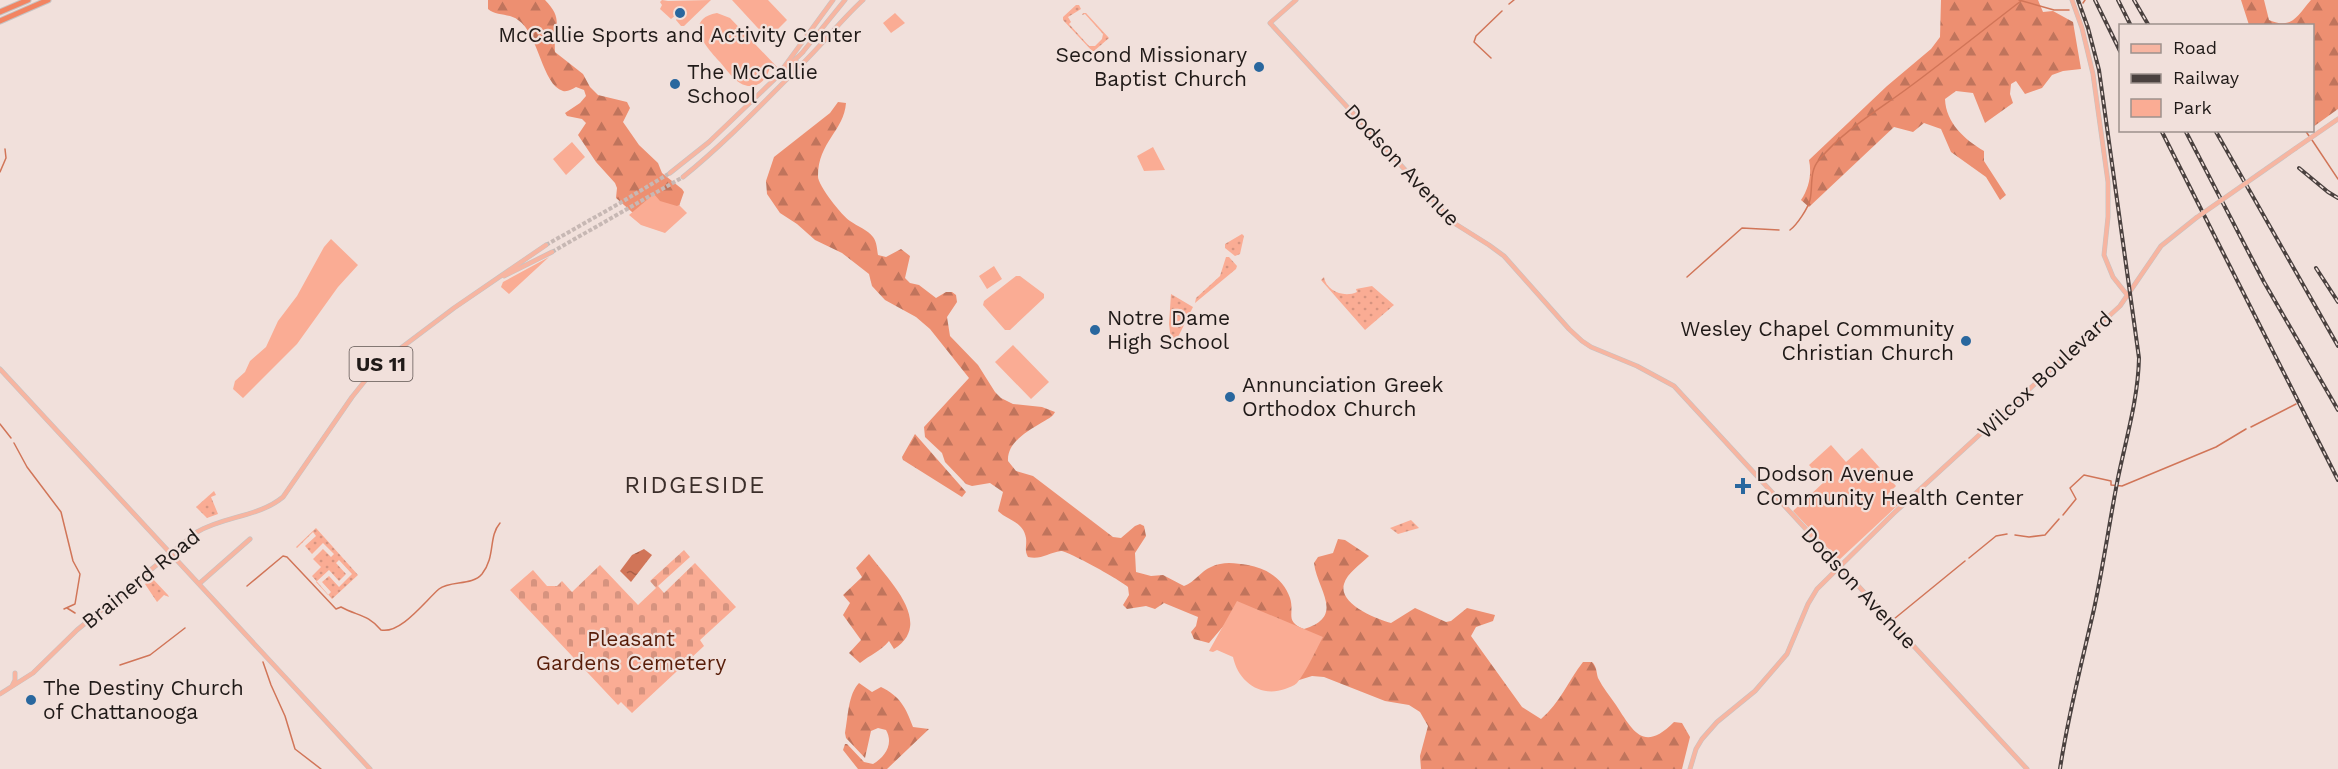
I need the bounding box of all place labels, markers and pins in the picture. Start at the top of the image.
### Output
marker: McCallie Sports and Activity Center [673,6,687,20]
place label: McCallie Sports and Activity Center [498,22,862,47]
place label: Second Missionary Baptist Church [1056,42,1247,91]
place label: The McCallie School [687,59,818,108]
marker: Second Missionary Baptist Church [1252,60,1266,74]
marker: The McCallie School [668,77,682,91]
place label: Notre Dame High School [1107,305,1230,354]
place label: Wesley Chapel Community Christian Church [1680,316,1954,365]
marker: Notre Dame High School [1088,323,1102,337]
marker: Wesley Chapel Community Christian Church [1959,334,1973,348]
place label: Annunciation Greek Orthodox Church [1242,372,1443,421]
marker: Annunciation Greek Orthodox Church [1223,390,1237,404]
place label: Dodson Avenue Community Health Center [1756,461,2024,510]
marker: Dodson Avenue Community Health Center [1734,477,1752,495]
place label: The Destiny Church of Chattanooga [43,675,244,724]
marker: The Destiny Church of Chattanooga [24,693,38,707]

